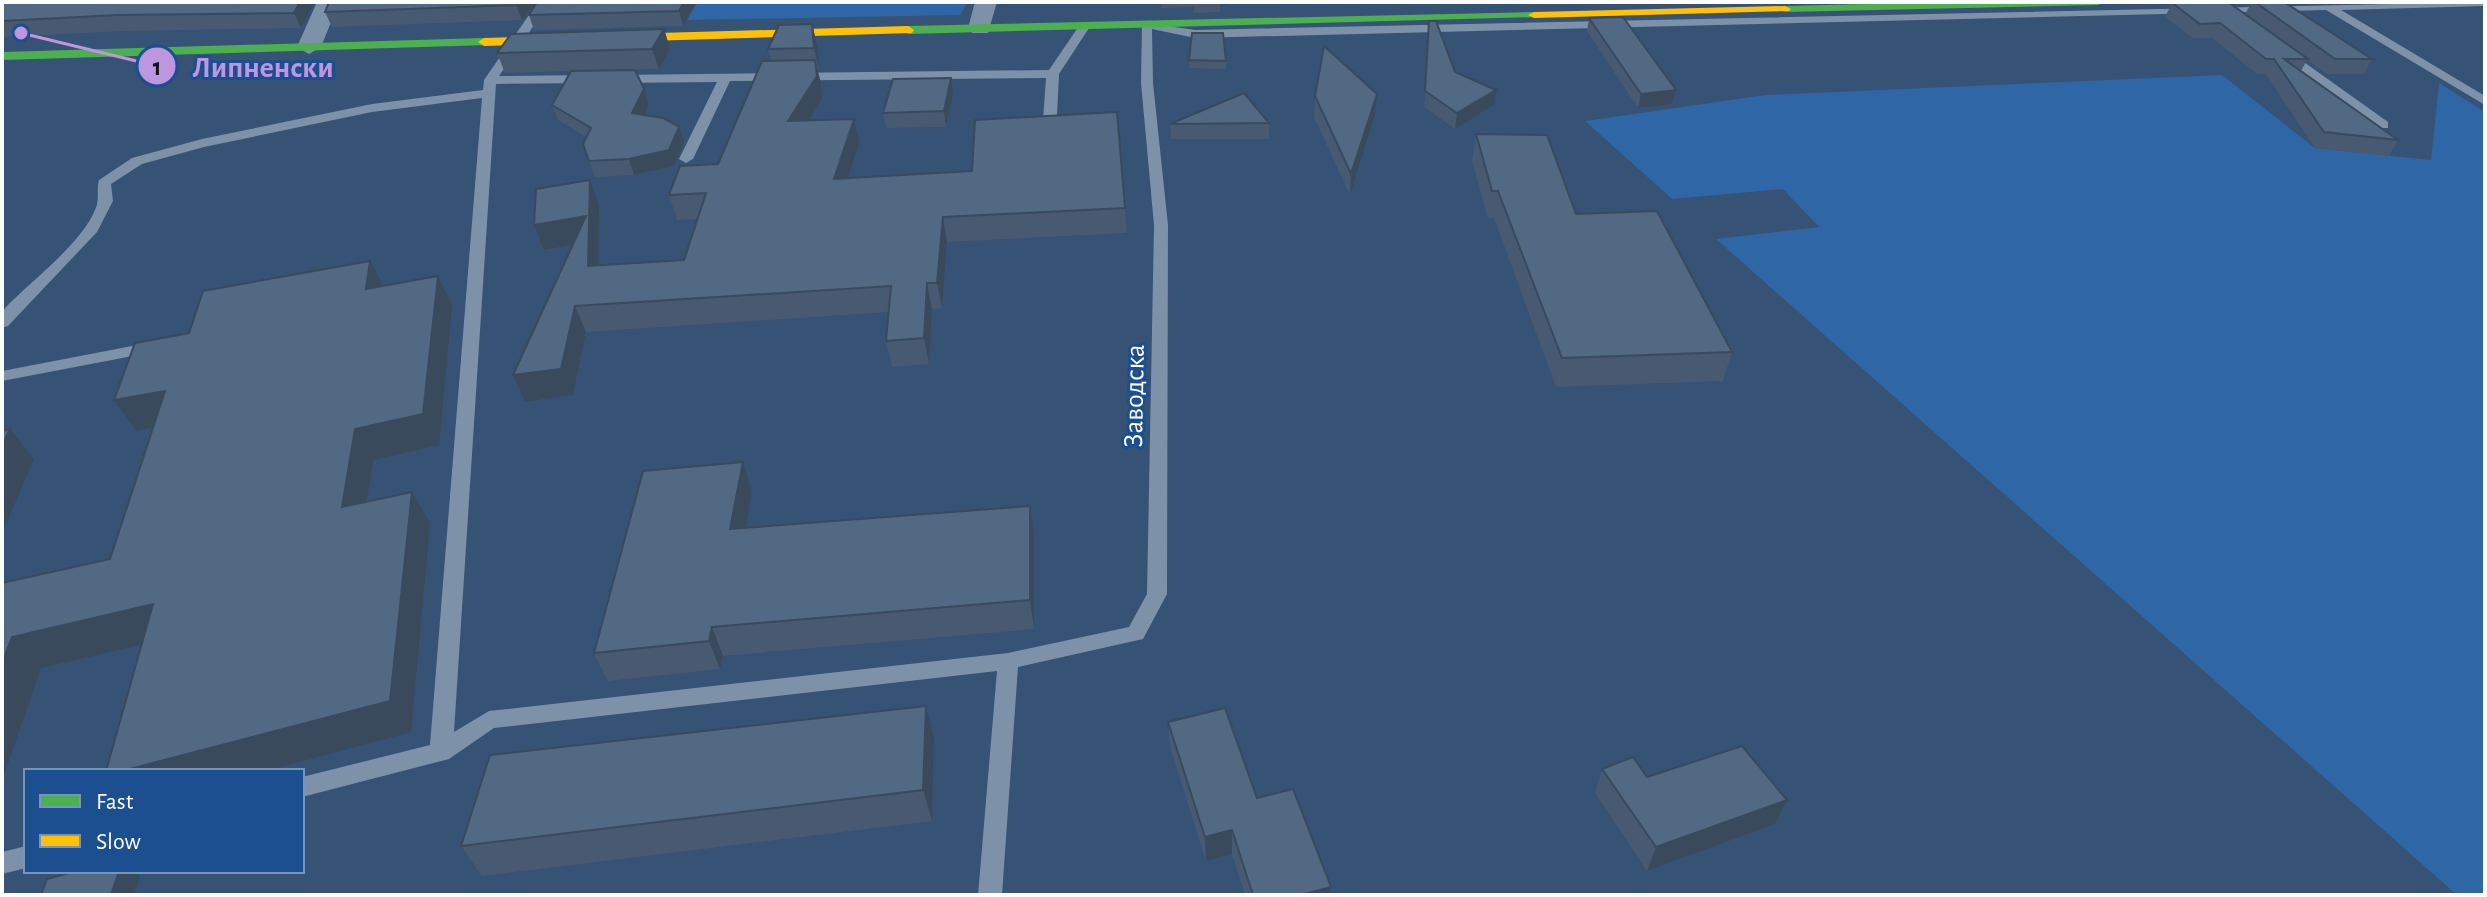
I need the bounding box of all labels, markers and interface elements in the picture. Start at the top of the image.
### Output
callout: Липненски [137,39,350,93]
text: Липненски [192,53,334,83]
text: 1 [153,56,161,80]
street label: Заводска [1120,344,1150,448]
legend [24,769,304,873]
text: Fast [96,790,134,814]
text: Slow [96,830,141,854]

